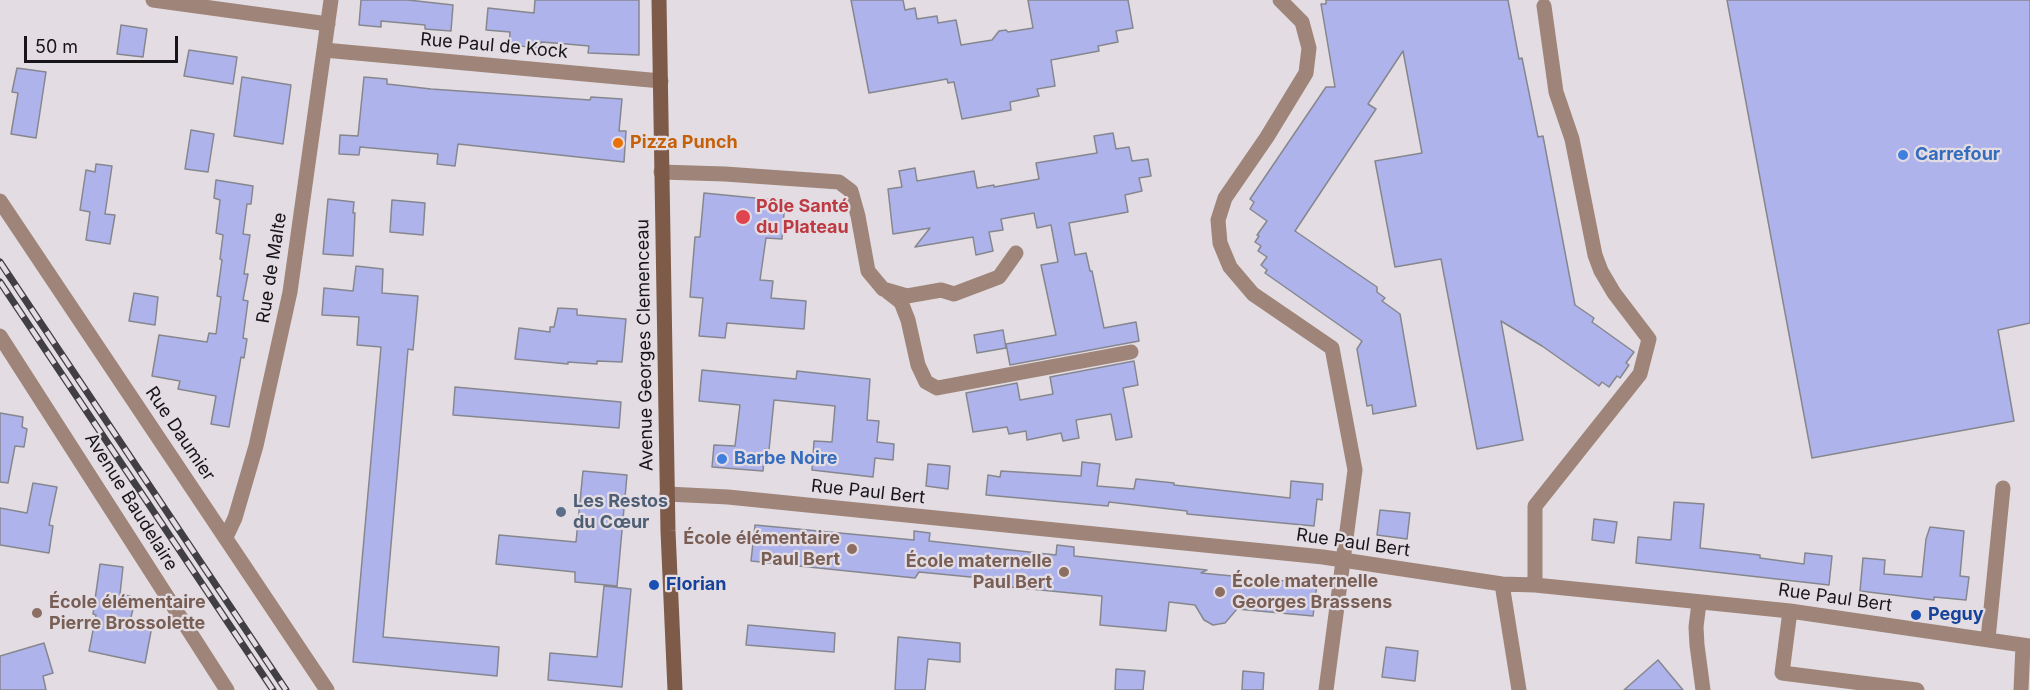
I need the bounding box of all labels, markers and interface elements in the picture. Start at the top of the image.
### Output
scale bar [27,24,182,62]
street label: Rue Paul de Kock [419,29,569,63]
text: 50 m [35,36,78,57]
place label: Pizza Punch [630,132,738,154]
marker: Pizza Punch [611,136,625,150]
place label: Carrefour [1915,144,2000,166]
marker: Carrefour [1896,148,1910,162]
place label: Pôle Santé du Plateau [756,196,849,238]
marker: Pôle Santé du Plateau [734,208,752,226]
street label: Rue de Malte [253,211,291,325]
street label: Avenue Georges Clemenceau [632,219,658,471]
street label: Rue Daumier [141,383,219,485]
street label: Avenue Baudelaire [80,429,182,575]
place label: Barbe Noire [734,448,838,470]
marker: Barbe Noire [715,452,729,466]
street label: Rue Paul Bert [810,475,926,509]
place label: Les Restos du Cœur [573,491,668,534]
marker: Les Restos du Cœur [554,505,568,519]
street label: Rue Paul Bert [1295,524,1411,562]
place label: École élémentaire Paul Bert [683,528,840,570]
marker: École élémentaire Paul Bert [845,542,859,556]
place label: École maternelle Paul Bert [906,551,1052,594]
marker: École maternelle Paul Bert [1057,565,1071,579]
place label: École maternelle Georges Brassens [1232,571,1392,614]
place label: Florian [666,574,726,596]
marker: Florian [647,578,661,592]
street label: Rue Paul Bert [1777,579,1893,617]
marker: École maternelle Georges Brassens [1213,585,1227,599]
place label: École élémentaire Pierre Brossolette [49,592,206,634]
place label: Peguy [1928,604,1984,626]
marker: École élémentaire Pierre Brossolette [30,606,44,620]
marker: Peguy [1909,608,1923,622]

